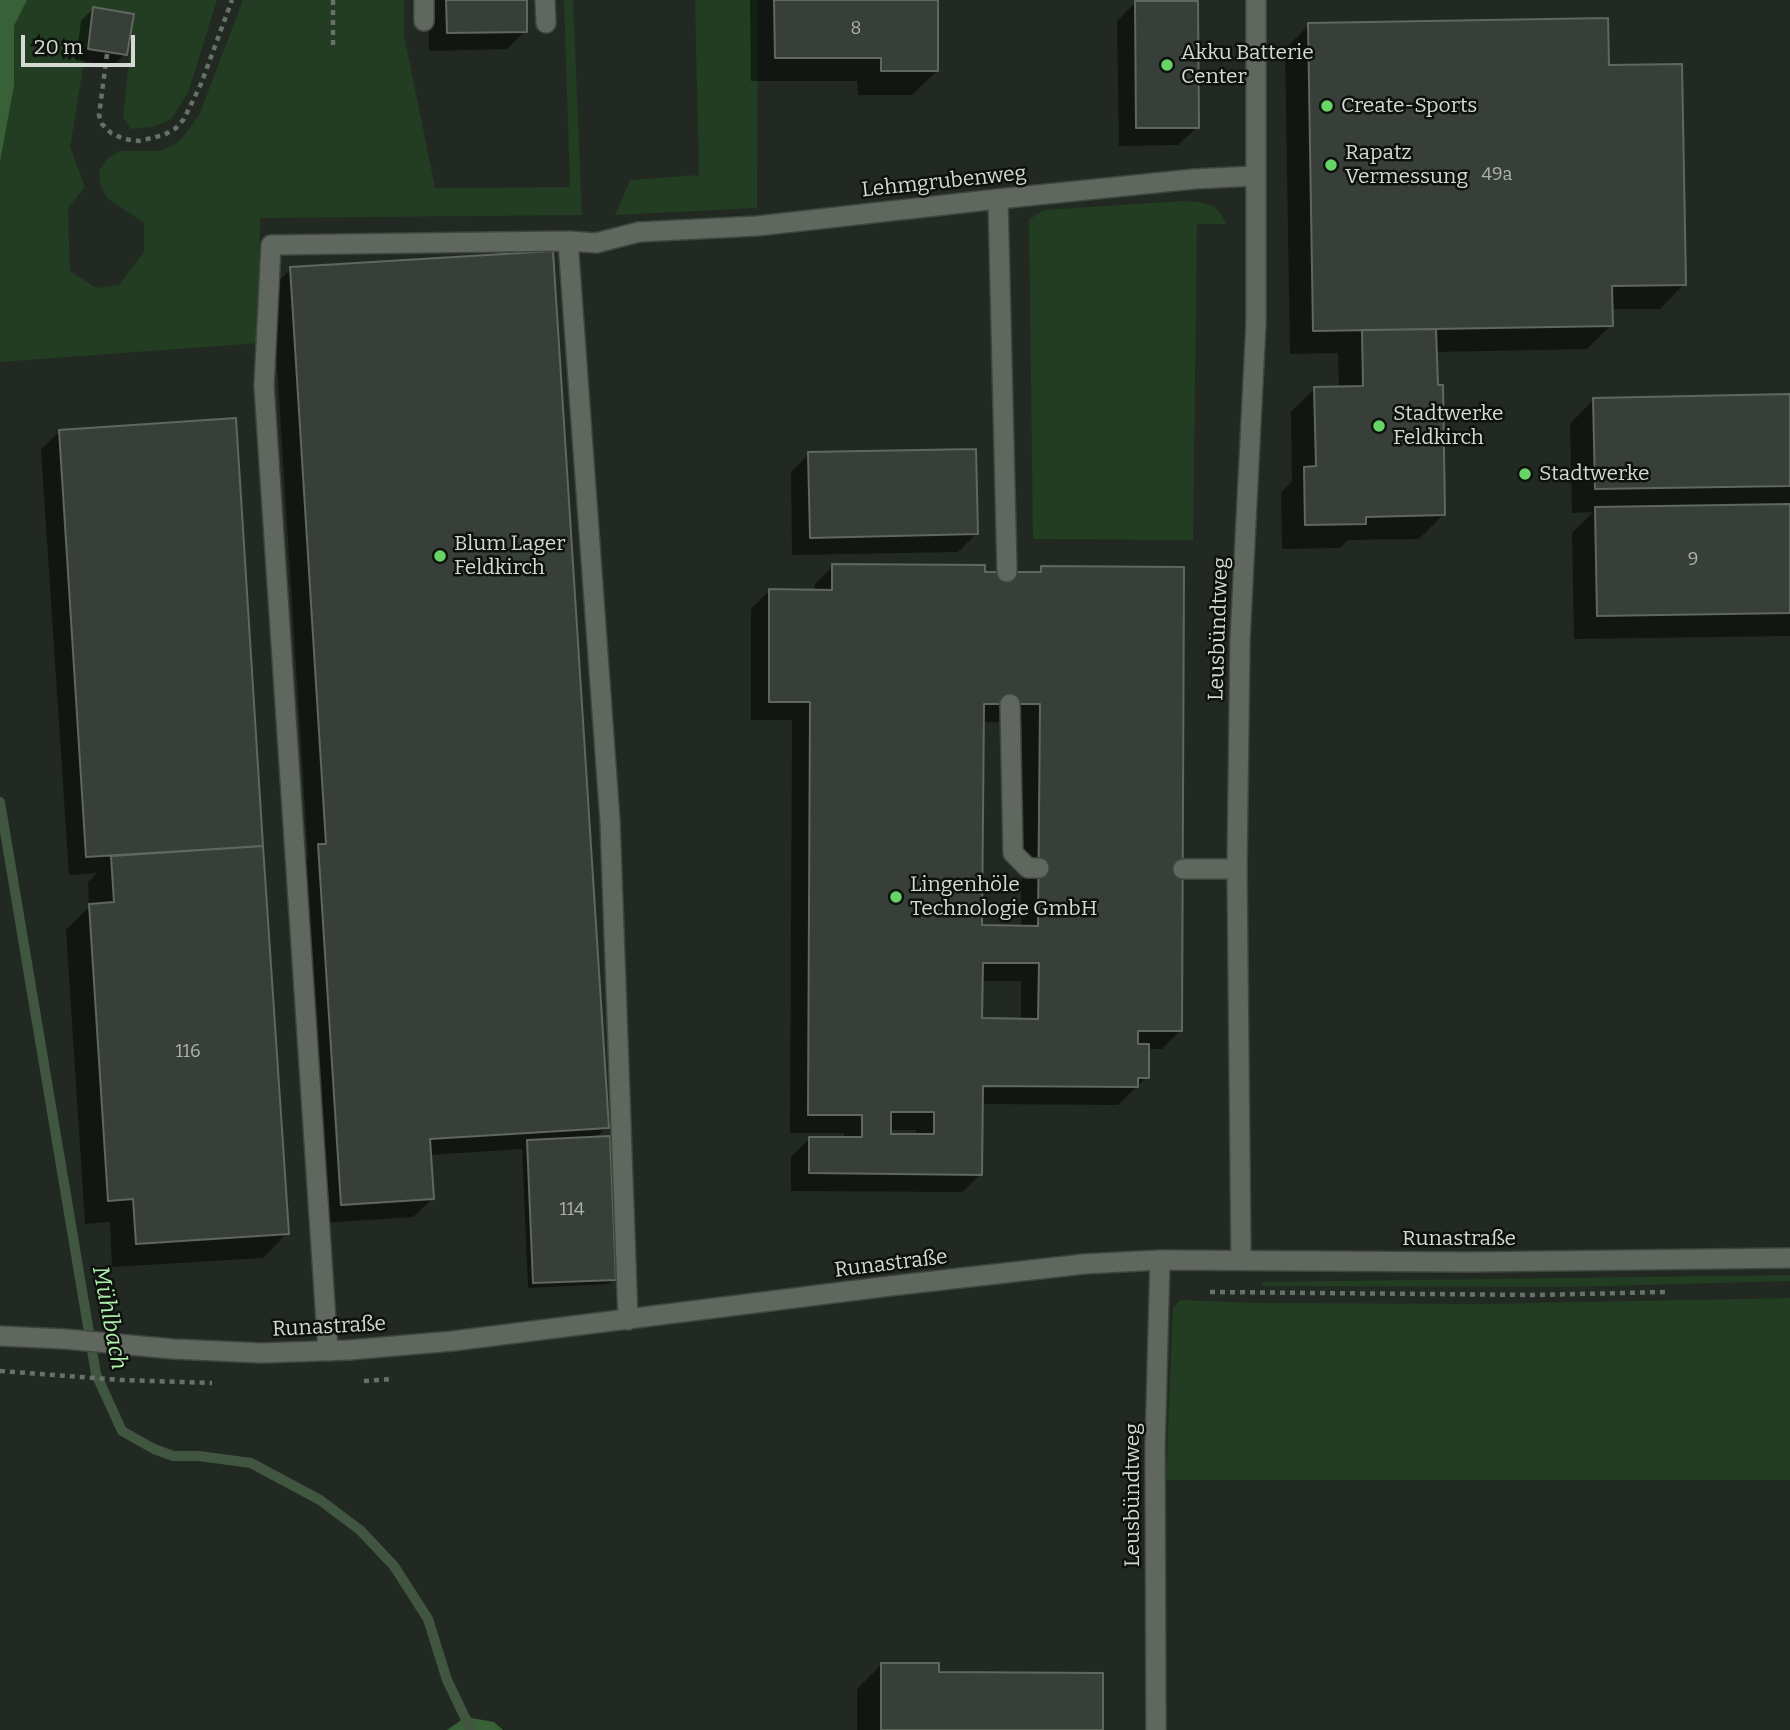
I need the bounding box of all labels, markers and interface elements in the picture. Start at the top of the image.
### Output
house number: 8 [851,18,861,40]
scale bar [24,21,138,65]
text: 20 m [34,34,83,60]
place label: Akku Batterie Center [1181,40,1314,90]
marker: Akku Batterie Center [1159,57,1175,73]
place label: Create-Sports [1341,93,1477,119]
marker: Create-Sports [1319,98,1335,114]
place label: Rapatz Vermessung [1345,140,1468,190]
marker: Rapatz Vermessung [1323,157,1339,173]
street label: Lehmgrubenweg [860,161,1028,203]
house number: 49a [1482,164,1512,186]
place label: Stadtwerke Feldkirch [1393,401,1503,451]
marker: Stadtwerke Feldkirch [1371,418,1387,434]
place label: Stadtwerke [1539,461,1649,487]
marker: Stadtwerke [1517,466,1533,482]
place label: Blum Lager Feldkirch [454,531,566,581]
marker: Blum Lager Feldkirch [432,548,448,564]
house number: 9 [1688,549,1698,571]
street label: Leusbündtweg [1204,557,1234,701]
place label: Lingenhöle Technologie GmbH [910,872,1097,922]
marker: Lingenhöle Technologie GmbH [888,889,904,905]
house number: 116 [175,1041,201,1063]
house number: 114 [559,1199,585,1221]
street label: Runastraße [1402,1226,1516,1252]
street label: Runastraße [833,1245,949,1283]
water label: Mühlbach [85,1264,133,1372]
street label: Runastraße [271,1311,387,1343]
street label: Leusbündtweg [1120,1423,1146,1567]

